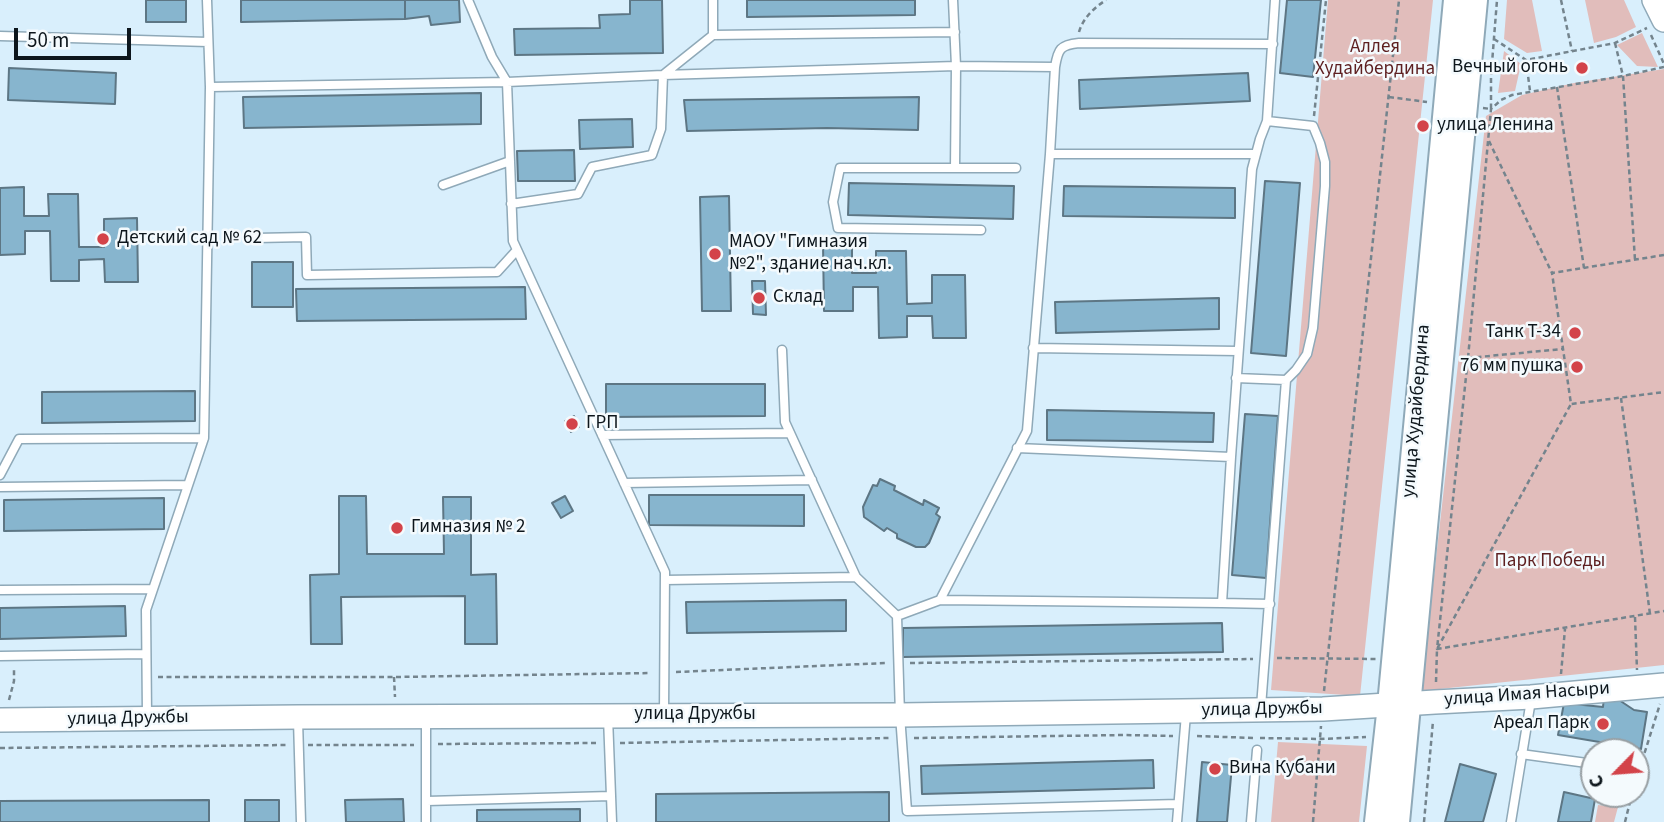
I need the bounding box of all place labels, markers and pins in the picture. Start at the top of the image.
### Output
place label: Вечный огонь [1452,57,1568,79]
marker: Вечный огонь [1574,60,1590,76]
place label: улица Ленина [1437,115,1554,137]
marker: улица Ленина [1415,118,1431,134]
place label: Детский сад № 62 [117,228,262,250]
marker: Детский сад № 62 [95,231,111,247]
place label: МАОУ "Гимназия №2", здание нач.кл. [729,232,892,276]
marker: МАОУ "Гимназия №2", здание нач.кл. [707,246,723,262]
place label: Склад [773,287,823,309]
marker: Склад [751,290,767,306]
place label: Танк Т-34 [1485,322,1561,344]
marker: Танк Т-34 [1567,325,1583,341]
place label: 76 мм пушка [1460,356,1563,378]
marker: 76 мм пушка [1569,359,1585,375]
place label: ГРП [586,413,618,435]
marker: ГРП [564,416,580,432]
place label: Гимназия № 2 [411,517,526,539]
marker: Гимназия № 2 [389,520,405,536]
place label: Ареал Парк [1494,713,1589,735]
marker: Ареал Парк [1595,716,1611,732]
place label: Вина Кубани [1229,758,1336,780]
marker: Вина Кубани [1207,761,1223,777]

